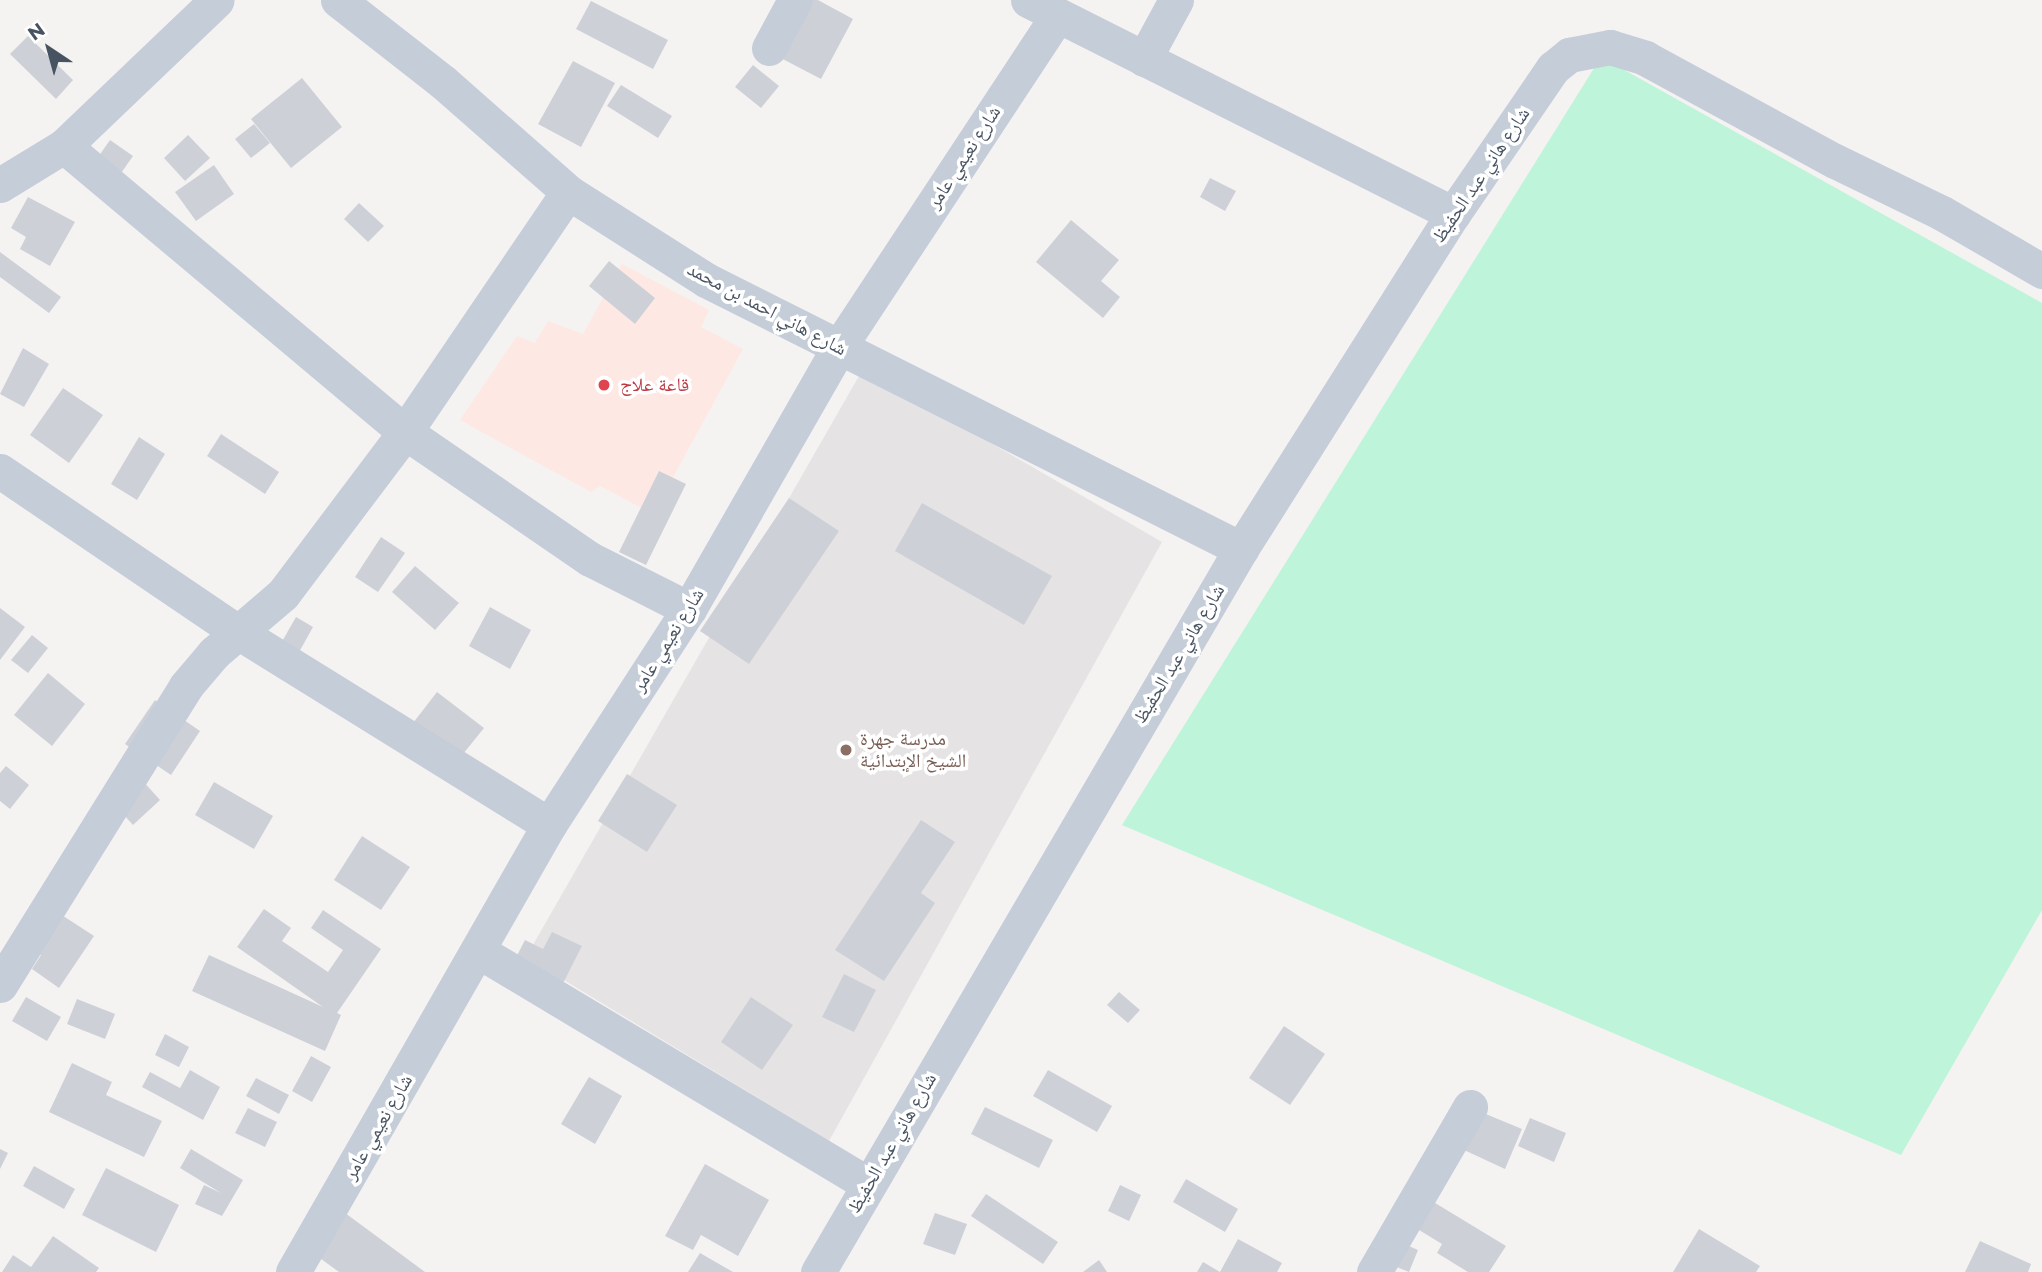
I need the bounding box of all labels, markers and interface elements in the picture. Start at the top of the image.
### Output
north arrow [14,14,84,84]
text: N [23,18,49,45]
street label: شارع نعيمي عامر [922,101,1006,213]
street label: شارع هاني عبد الحفيظ [1427,103,1535,247]
street label: شارع هاني احمد بن محمد [684,257,850,361]
place label: قاعة علاج [620,374,689,396]
marker: قاعة علاج [594,375,614,395]
street label: شارع هاني عبد الحفيظ [1129,580,1229,728]
street label: شارع نعيمي عامر [627,584,709,696]
place label: مدرسة جهرة الشيخ الإبتدائية [860,728,966,772]
marker: مدرسة جهرة الشيخ الإبتدائية [838,742,854,758]
street label: شارع هاني عبد الحفيظ [843,1069,941,1217]
street label: شارع نعيمي عامر [339,1070,417,1184]

